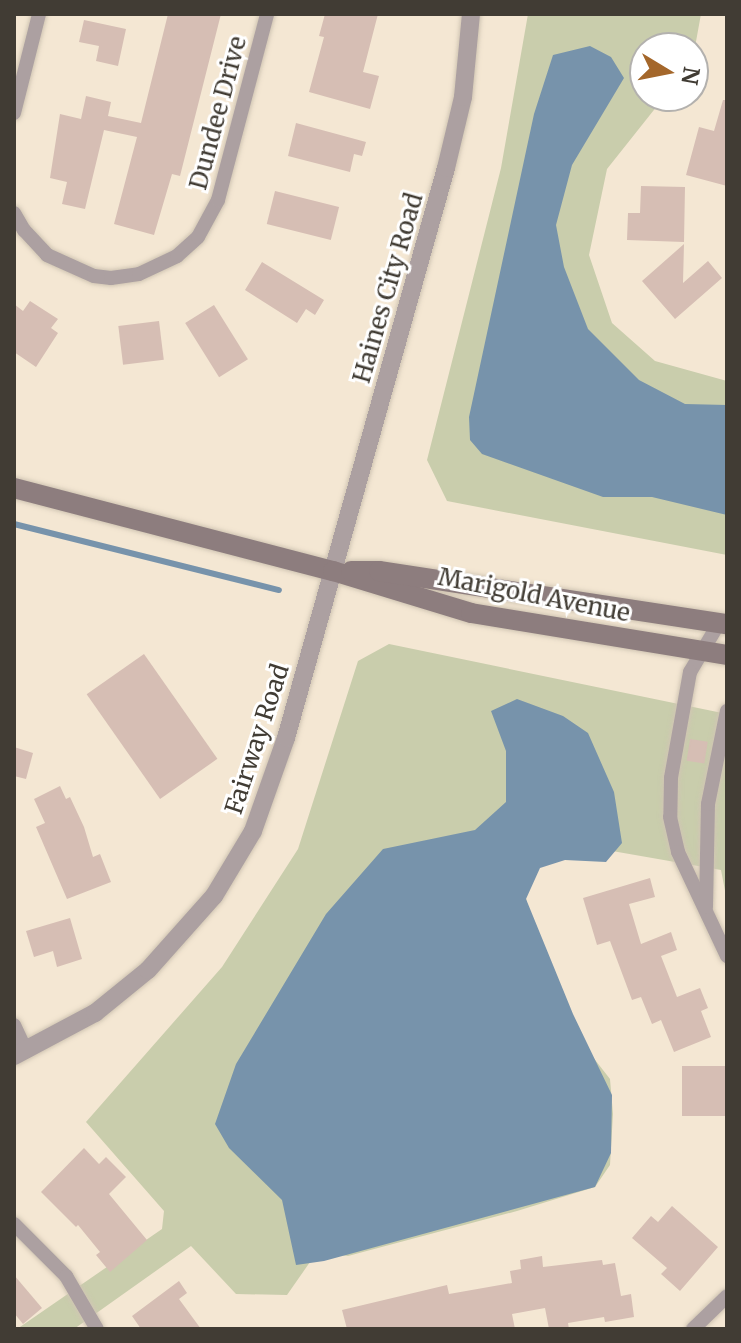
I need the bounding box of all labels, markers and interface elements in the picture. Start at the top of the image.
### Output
north arrow [629,32,709,112]
street label: Dundee Drive [184,33,252,193]
text: N [675,65,706,87]
street label: Haines City Road [347,190,429,386]
street label: Marigold Avenue [436,562,632,628]
street label: Fairway Road [219,660,295,818]

